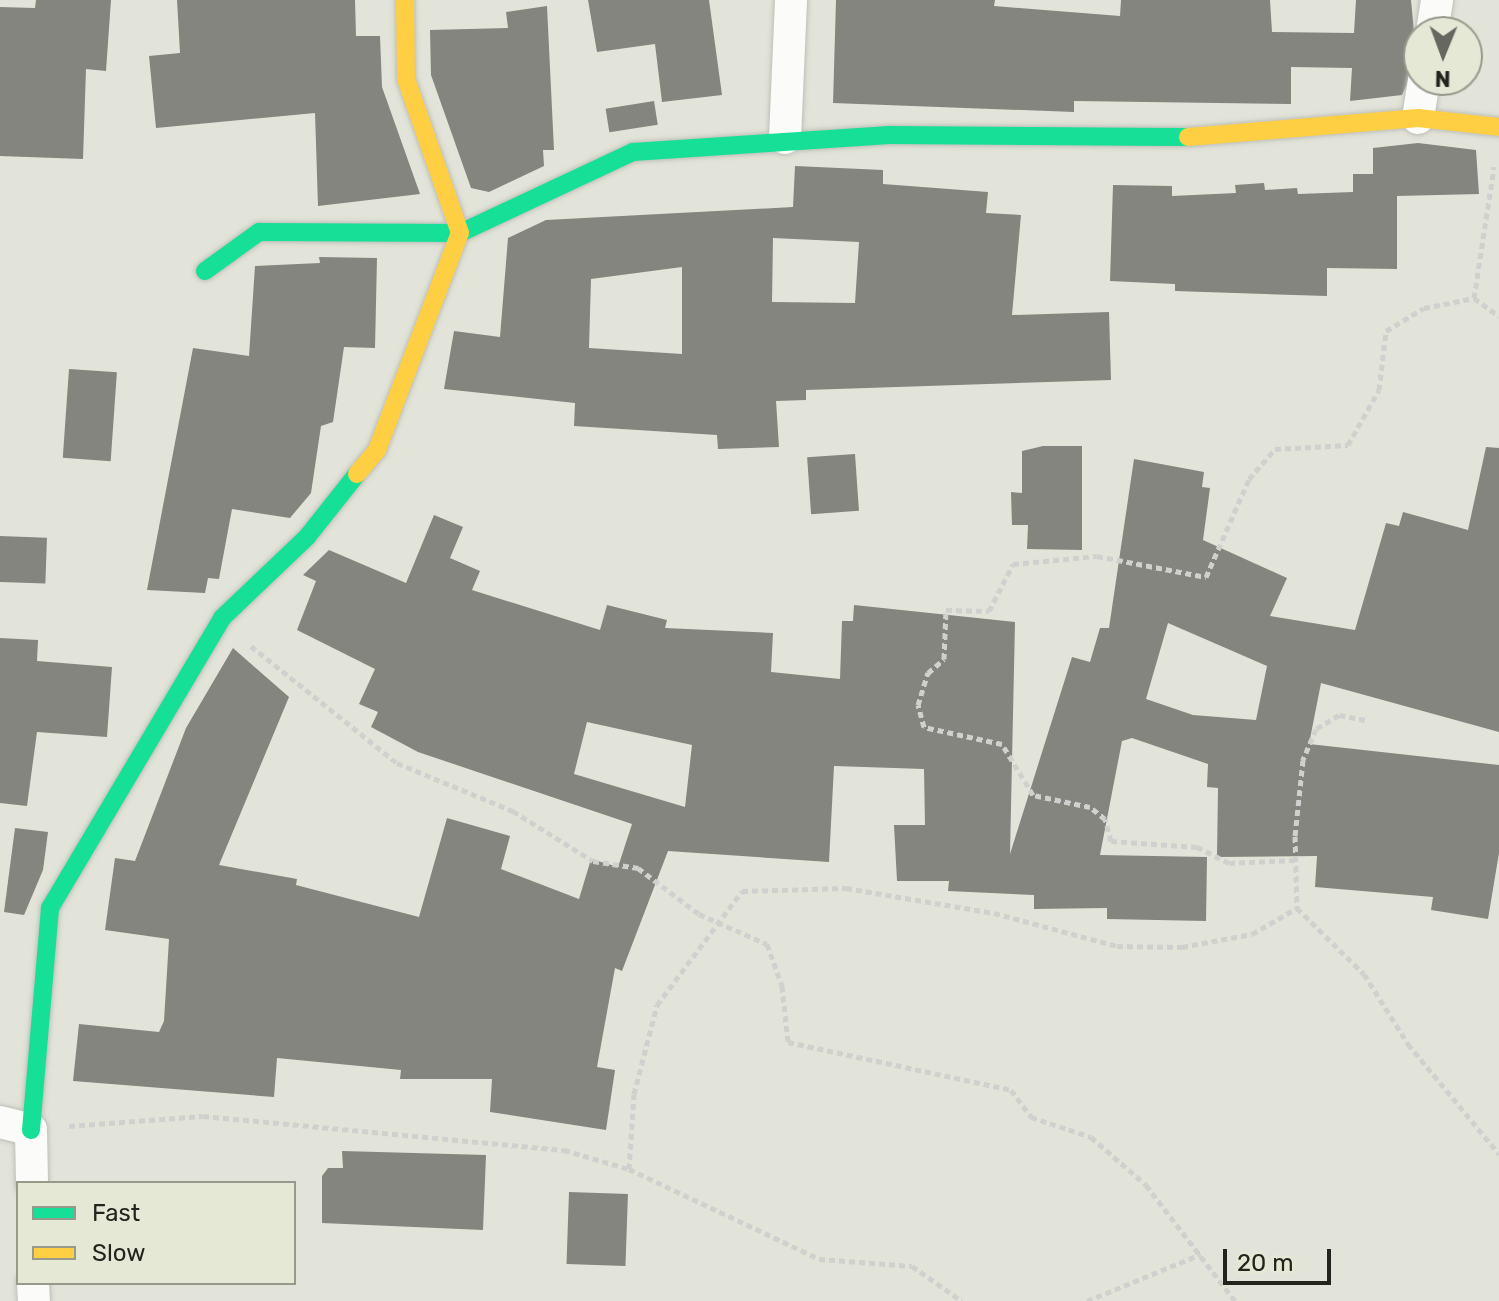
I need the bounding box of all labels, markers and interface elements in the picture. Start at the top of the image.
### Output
north arrow [1403,16,1483,96]
text: N [1434,65,1451,92]
legend [16,1181,296,1285]
text: Fast [92,1199,140,1227]
scale bar [1227,1233,1335,1283]
text: Slow [92,1239,145,1267]
text: 20 m [1237,1249,1294,1277]

